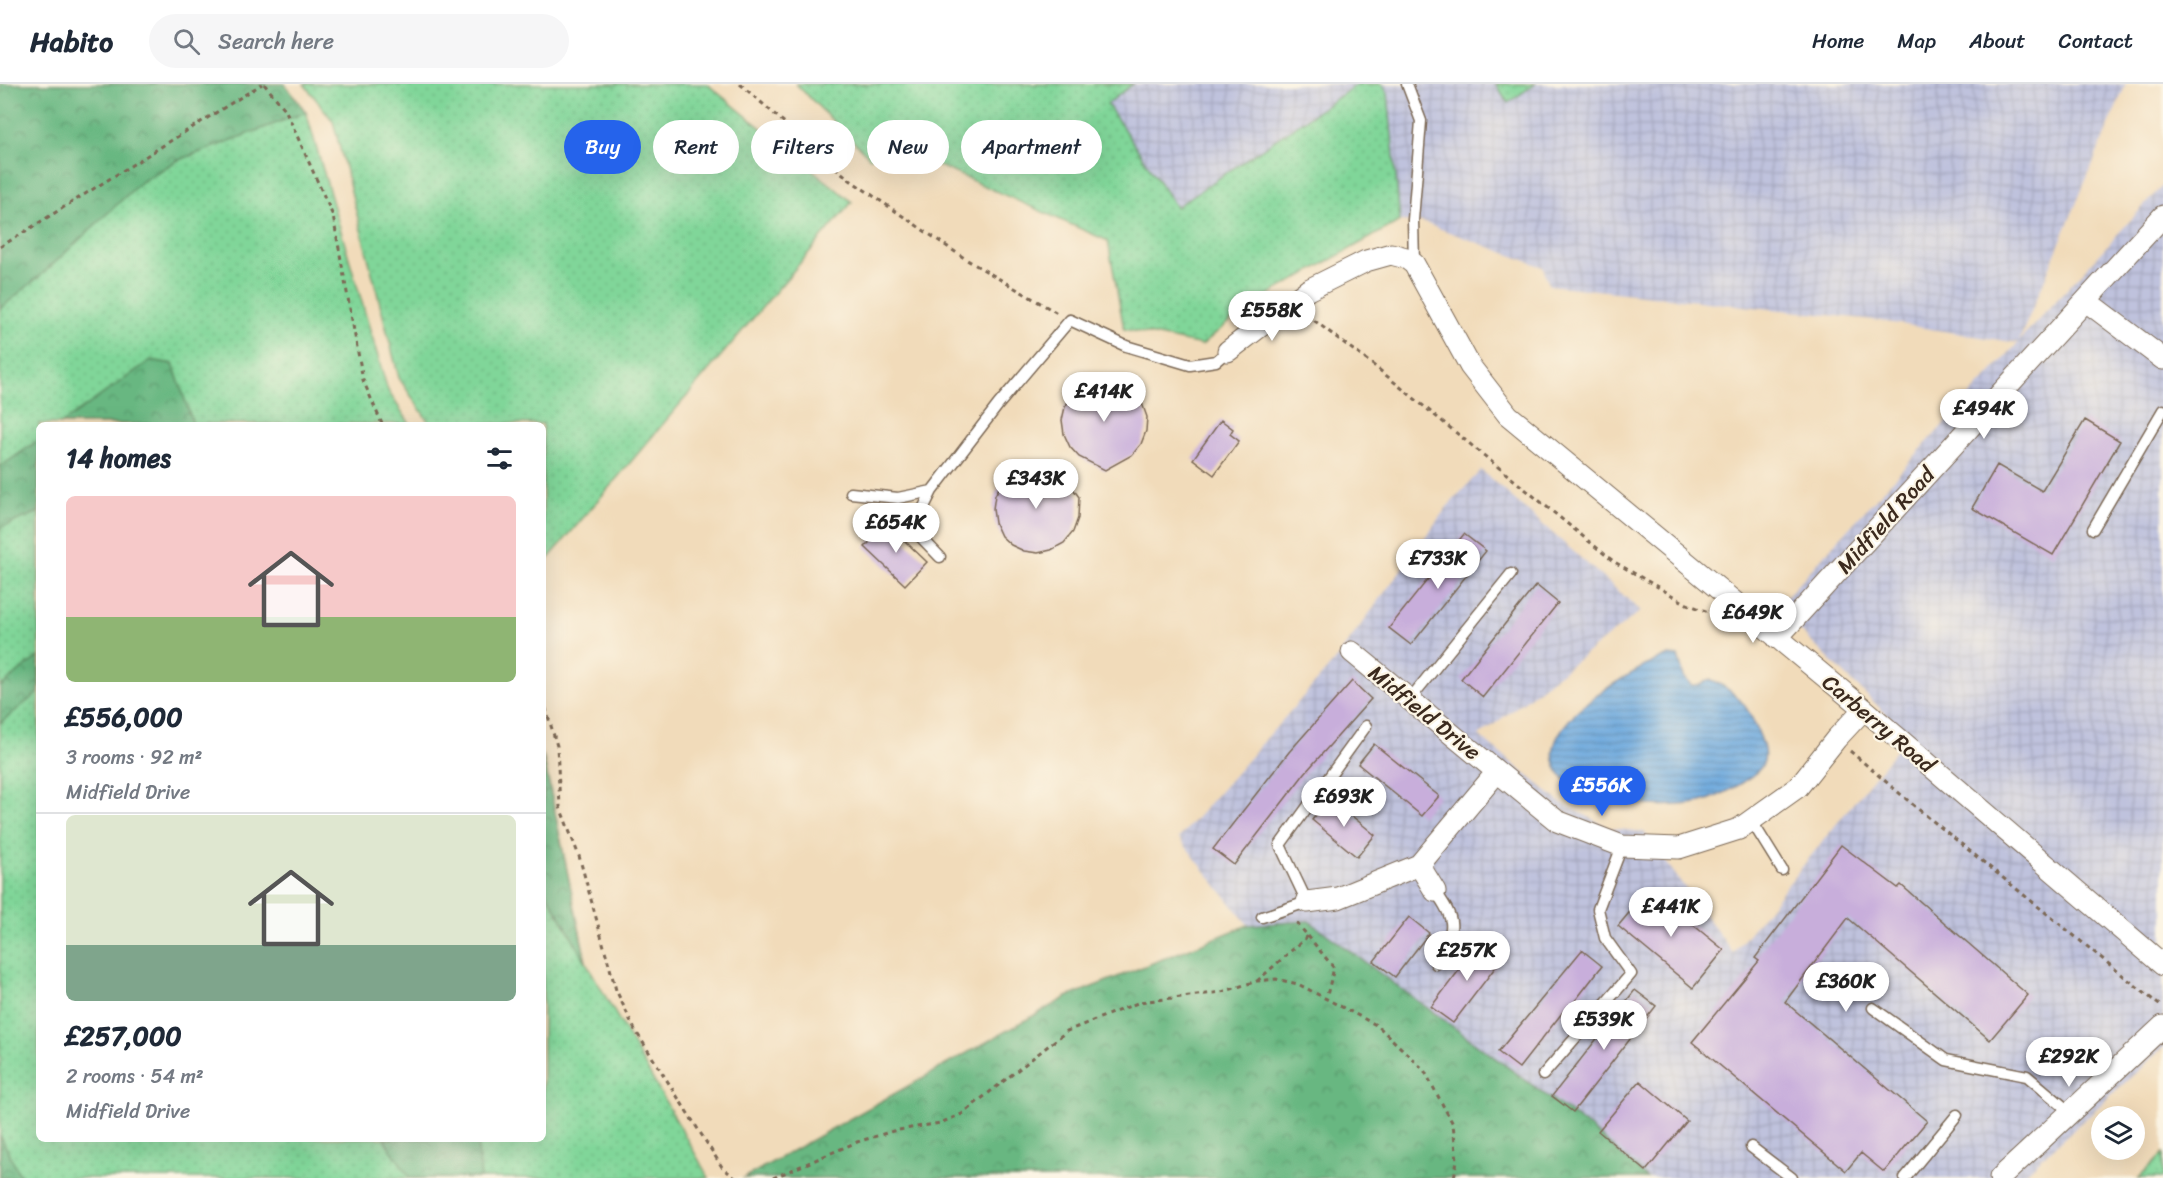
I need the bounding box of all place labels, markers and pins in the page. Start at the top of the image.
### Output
pin: £558K [1230,291,1314,342]
pin: £414K [1062,372,1146,423]
pin: £494K [1942,389,2026,440]
pin: £343K [994,459,1078,510]
pin: £654K [854,503,938,554]
pin: £733K [1396,539,1480,590]
pin: £649K [1711,593,1795,644]
pin: £556K [1560,766,1644,817]
pin: £693K [1302,777,1386,828]
pin: £441K [1629,887,1713,938]
pin: £257K [1425,931,1509,982]
pin: £360K [1804,962,1888,1013]
pin: £539K [1562,1000,1646,1051]
pin: £292K [2027,1037,2111,1088]

